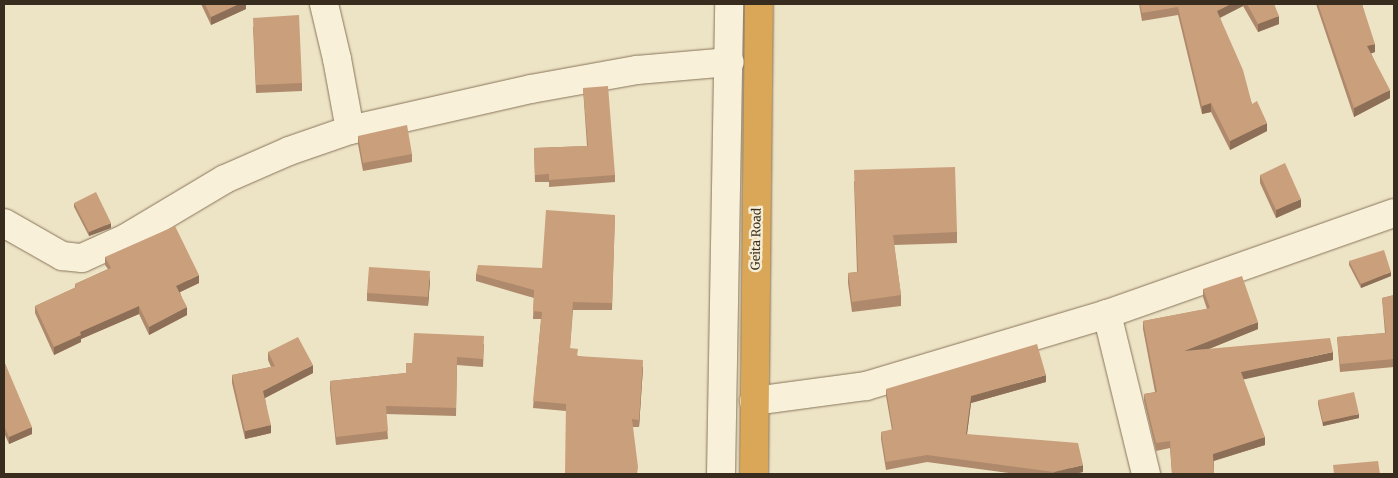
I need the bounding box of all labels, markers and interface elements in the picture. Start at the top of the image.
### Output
street label: Geita Road [748,208,764,270]

